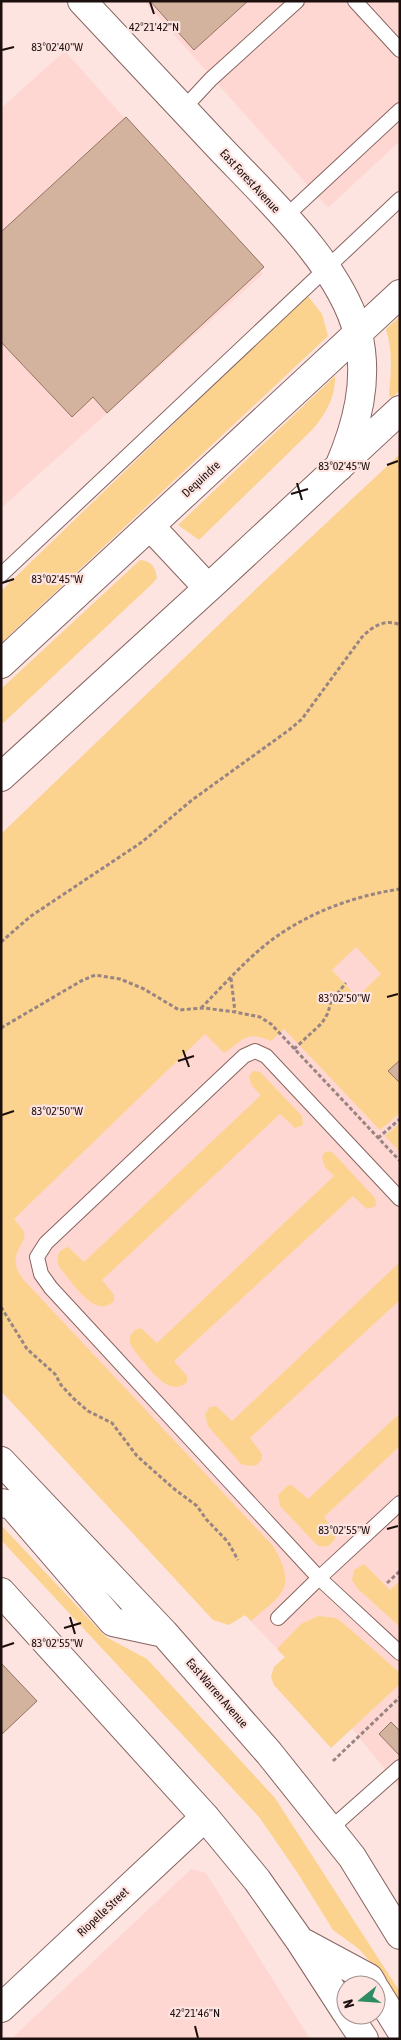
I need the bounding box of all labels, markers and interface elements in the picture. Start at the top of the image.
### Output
text: 42°21'42"N [129,20,179,34]
text: 83°02'40"W [31,40,83,54]
street label: East Forest Avenue [217,146,283,216]
street label: Dequindre [179,458,223,500]
text: 83°02'45"W [318,459,370,473]
text: 83°02'45"W [31,572,83,586]
text: 83°02'50"W [318,991,370,1005]
text: 83°02'50"W [31,1104,83,1118]
text: 83°02'55"W [318,1523,370,1537]
text: 83°02'55"W [31,1636,83,1650]
street label: East Warren Avenue [183,1656,251,1730]
street label: Riopelle Street [74,1884,132,1939]
north arrow [336,1975,386,2025]
text: N [340,1998,357,2010]
text: 42°21'46"N [170,2006,220,2020]

